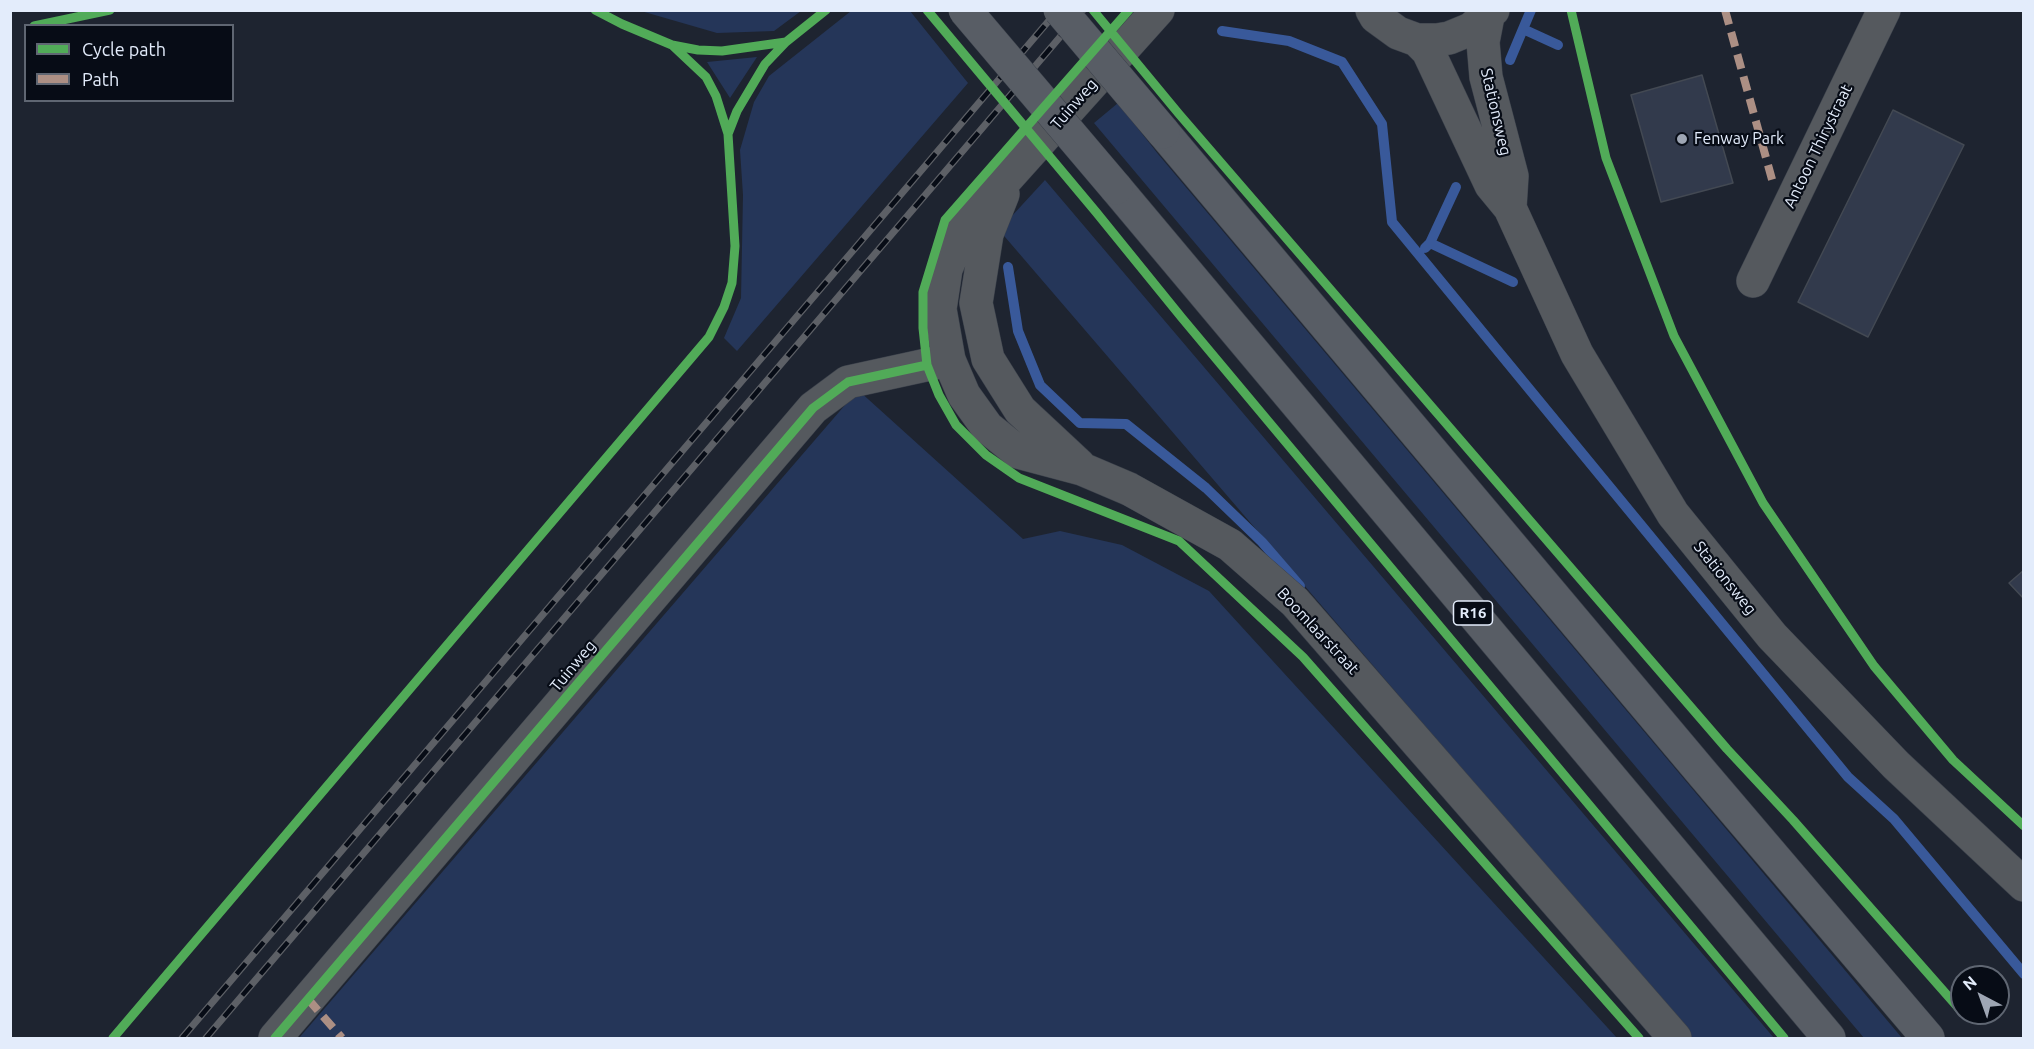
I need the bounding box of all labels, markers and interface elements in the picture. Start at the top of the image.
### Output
legend [24,24,234,102]
text: Cycle path [82,39,166,59]
street label: Stationsweg [1477,67,1515,157]
text: Path [82,69,119,89]
street label: Tuinweg [1047,75,1101,133]
street label: Antoon Thirystraat [1780,81,1856,211]
place label: Fenway Park [1694,129,1784,149]
marker: Fenway Park [1675,132,1689,146]
street label: Stationsweg [1690,537,1760,619]
street label: Boomlaarstraat [1273,584,1363,678]
road number: R16 [1454,601,1492,625]
street label: Tuinweg [546,636,600,696]
north arrow [1950,965,2010,1025]
text: N [1959,972,1980,994]

